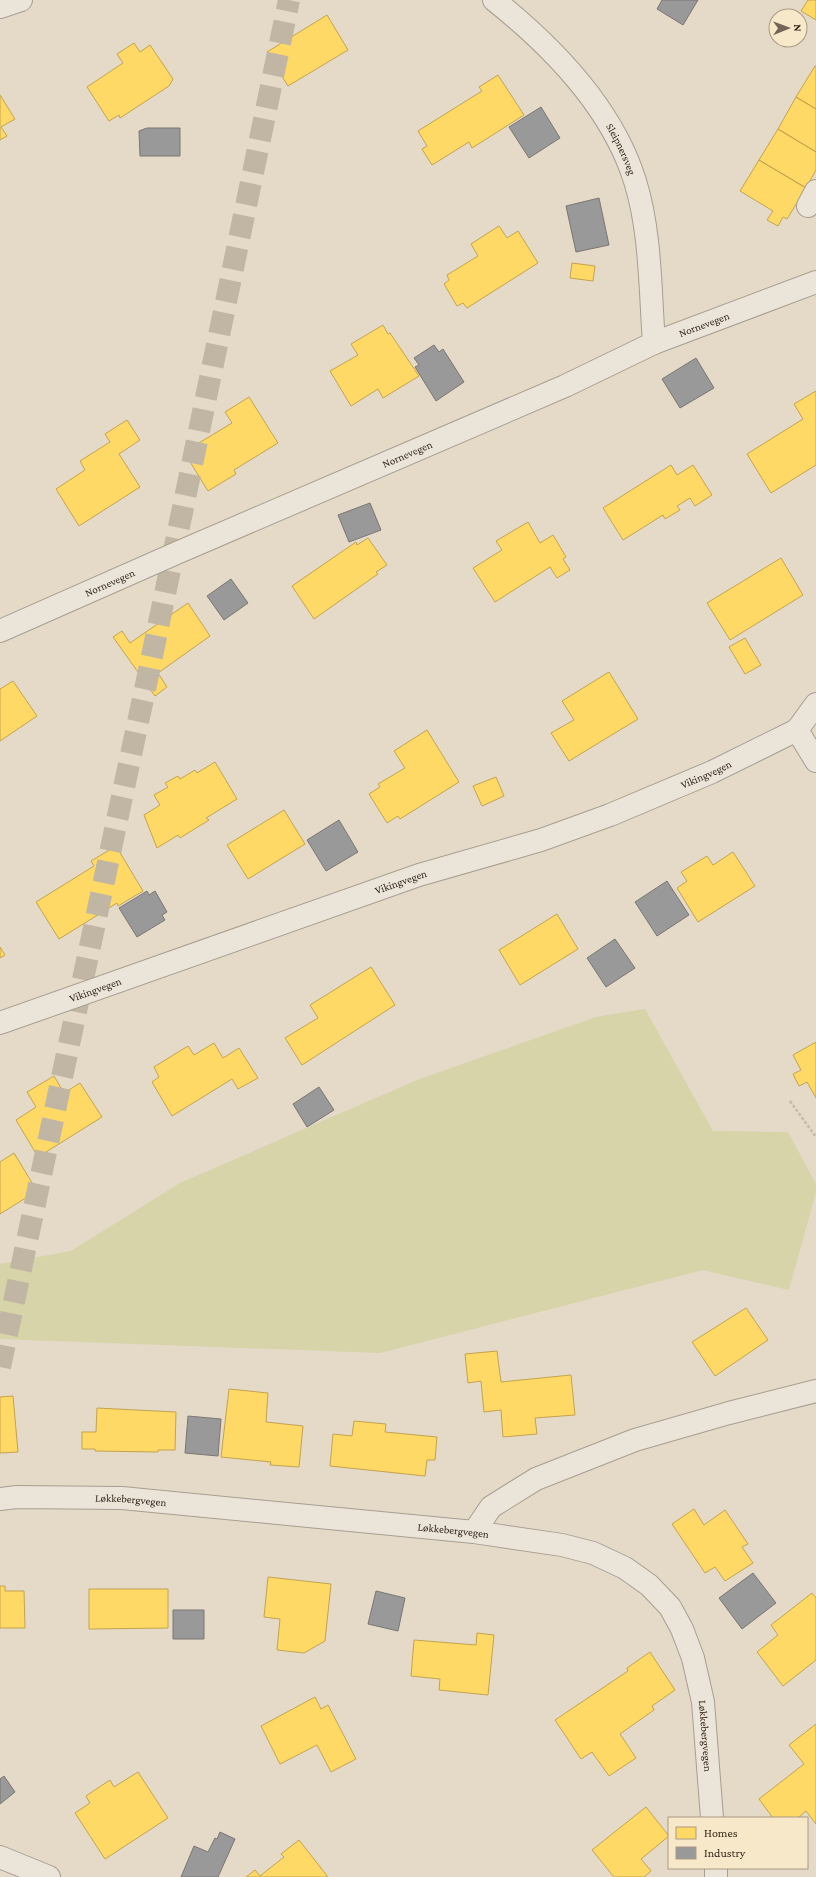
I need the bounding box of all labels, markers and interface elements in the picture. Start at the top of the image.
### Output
north arrow [768,8,808,48]
text: N [792,24,804,32]
street label: Sleipnersveg [604,121,639,177]
street label: Nornevegen [677,309,731,339]
street label: Nornevegen [380,438,434,470]
street label: Nornevegen [83,566,137,599]
street label: Vikingvegen [679,757,733,791]
street label: Vikingvegen [373,867,428,896]
street label: Vikingvegen [68,975,123,1004]
street label: Løkkebergvegen [95,1492,167,1508]
street label: Løkkebergvegen [417,1521,490,1540]
street label: Løkkebergvegen [697,1700,714,1772]
legend [668,1817,808,1869]
text: Homes [704,1826,738,1840]
text: Industry [704,1846,746,1860]

